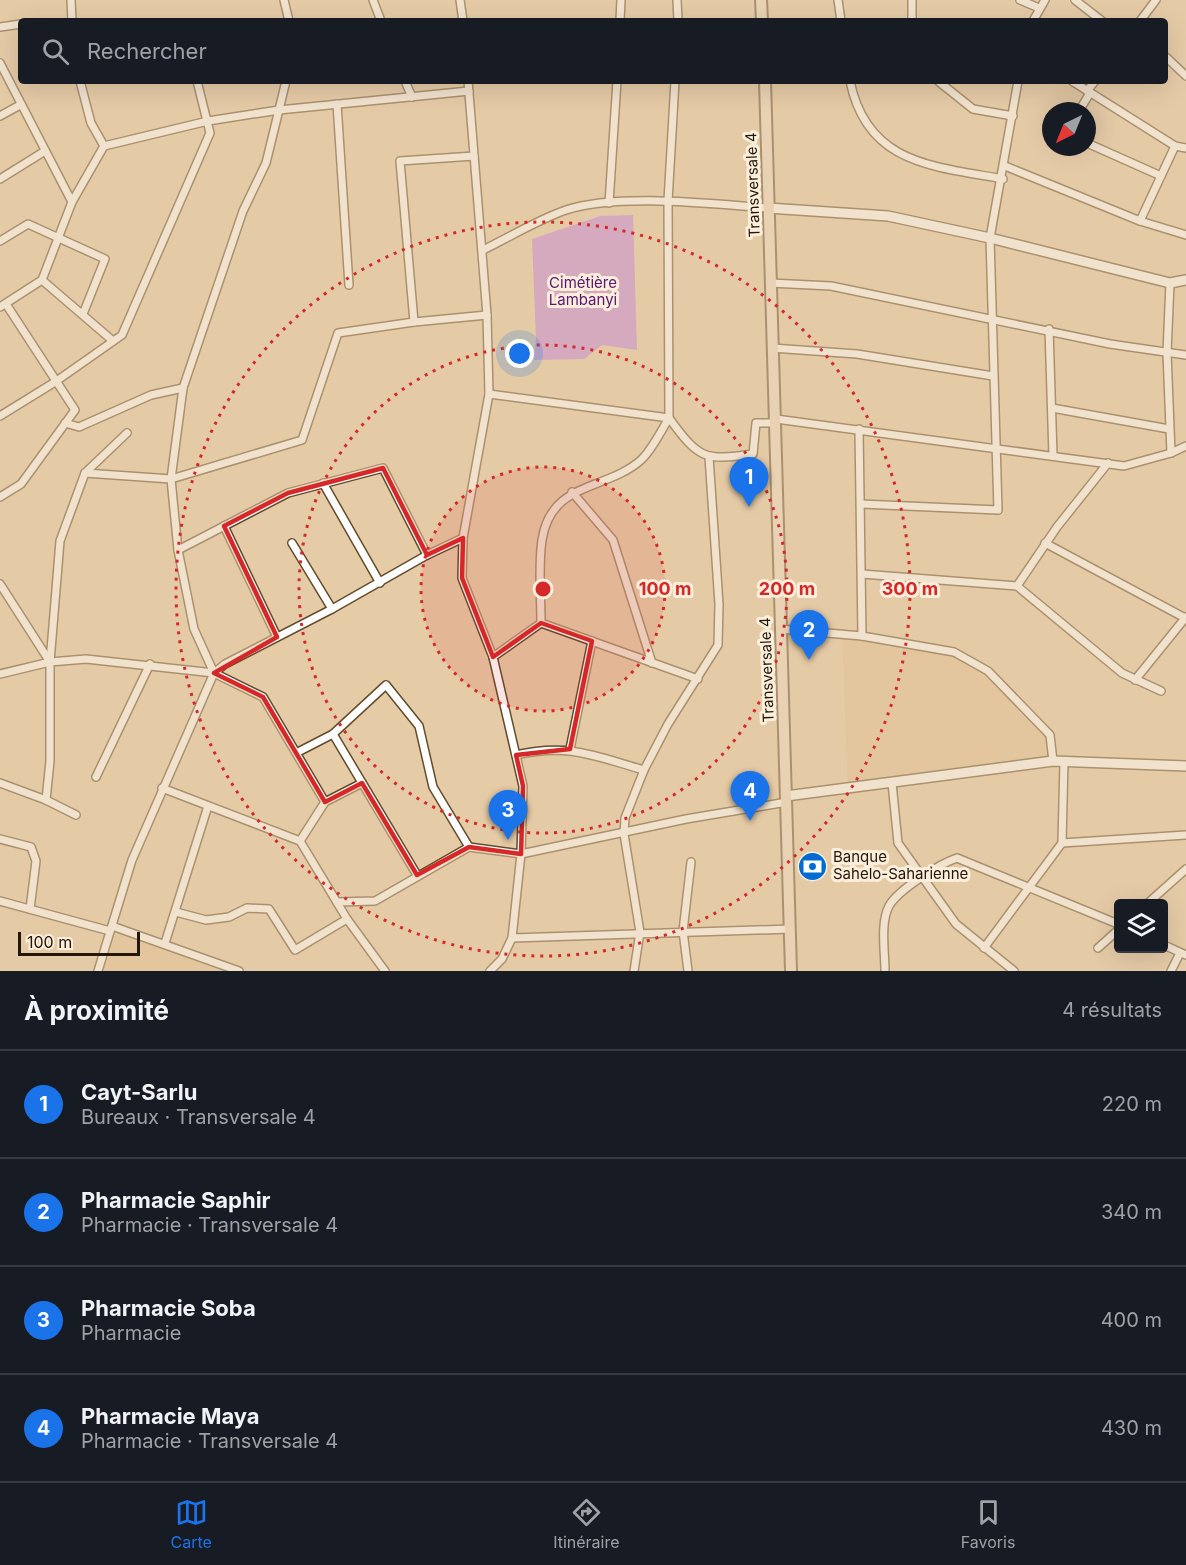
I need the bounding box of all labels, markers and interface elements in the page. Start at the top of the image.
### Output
search box [18,18,1168,84]
icon: search [39,35,72,68]
text: Rechercher [87,38,207,64]
north arrow [1042,102,1096,156]
street label: Transversale 4 [741,132,764,238]
park label: Cimétière Lambanyi [549,273,617,309]
your location [505,339,534,368]
pin: 1 [730,458,768,507]
text: 100 m [639,578,691,599]
text: 200 m [759,578,815,599]
text: 300 m [882,578,938,599]
centre of rings [533,579,553,599]
pin: 2 [790,610,828,660]
street label: Transversale 4 [755,617,778,723]
pin: 4 [730,772,770,821]
pin: 3 [488,790,528,840]
place label: Banque Sahelo-Saharienne [833,847,968,883]
bank icon: Banque Sahelo-Saharienne [796,850,828,882]
map controls [1114,899,1168,953]
button: layers [1114,899,1168,953]
scale bar [18,929,140,956]
text: 100 m [27,932,72,952]
text: À proximité [24,995,169,1026]
text: 4 résultats [1062,998,1162,1022]
text: Cayt-Sarlu [81,1079,197,1105]
text: 1 [39,1092,48,1116]
text: 220 m [1102,1092,1162,1116]
text: Bureaux · Transversale 4 [81,1105,316,1129]
text: Pharmacie Saphir [81,1187,271,1213]
text: 2 [37,1200,50,1224]
text: 340 m [1101,1200,1162,1224]
text: Pharmacie · Transversale 4 [81,1213,338,1237]
text: Pharmacie Soba [81,1295,256,1321]
text: 3 [37,1308,50,1332]
text: 400 m [1101,1308,1162,1332]
text: Pharmacie [81,1321,181,1345]
text: Pharmacie Maya [81,1403,260,1429]
text: 4 [37,1416,50,1440]
text: 430 m [1101,1416,1162,1440]
text: Pharmacie · Transversale 4 [81,1429,338,1453]
tab: Carte [171,1496,212,1552]
tab: Itinéraire [553,1496,620,1552]
tab: Favoris [961,1496,1015,1552]

